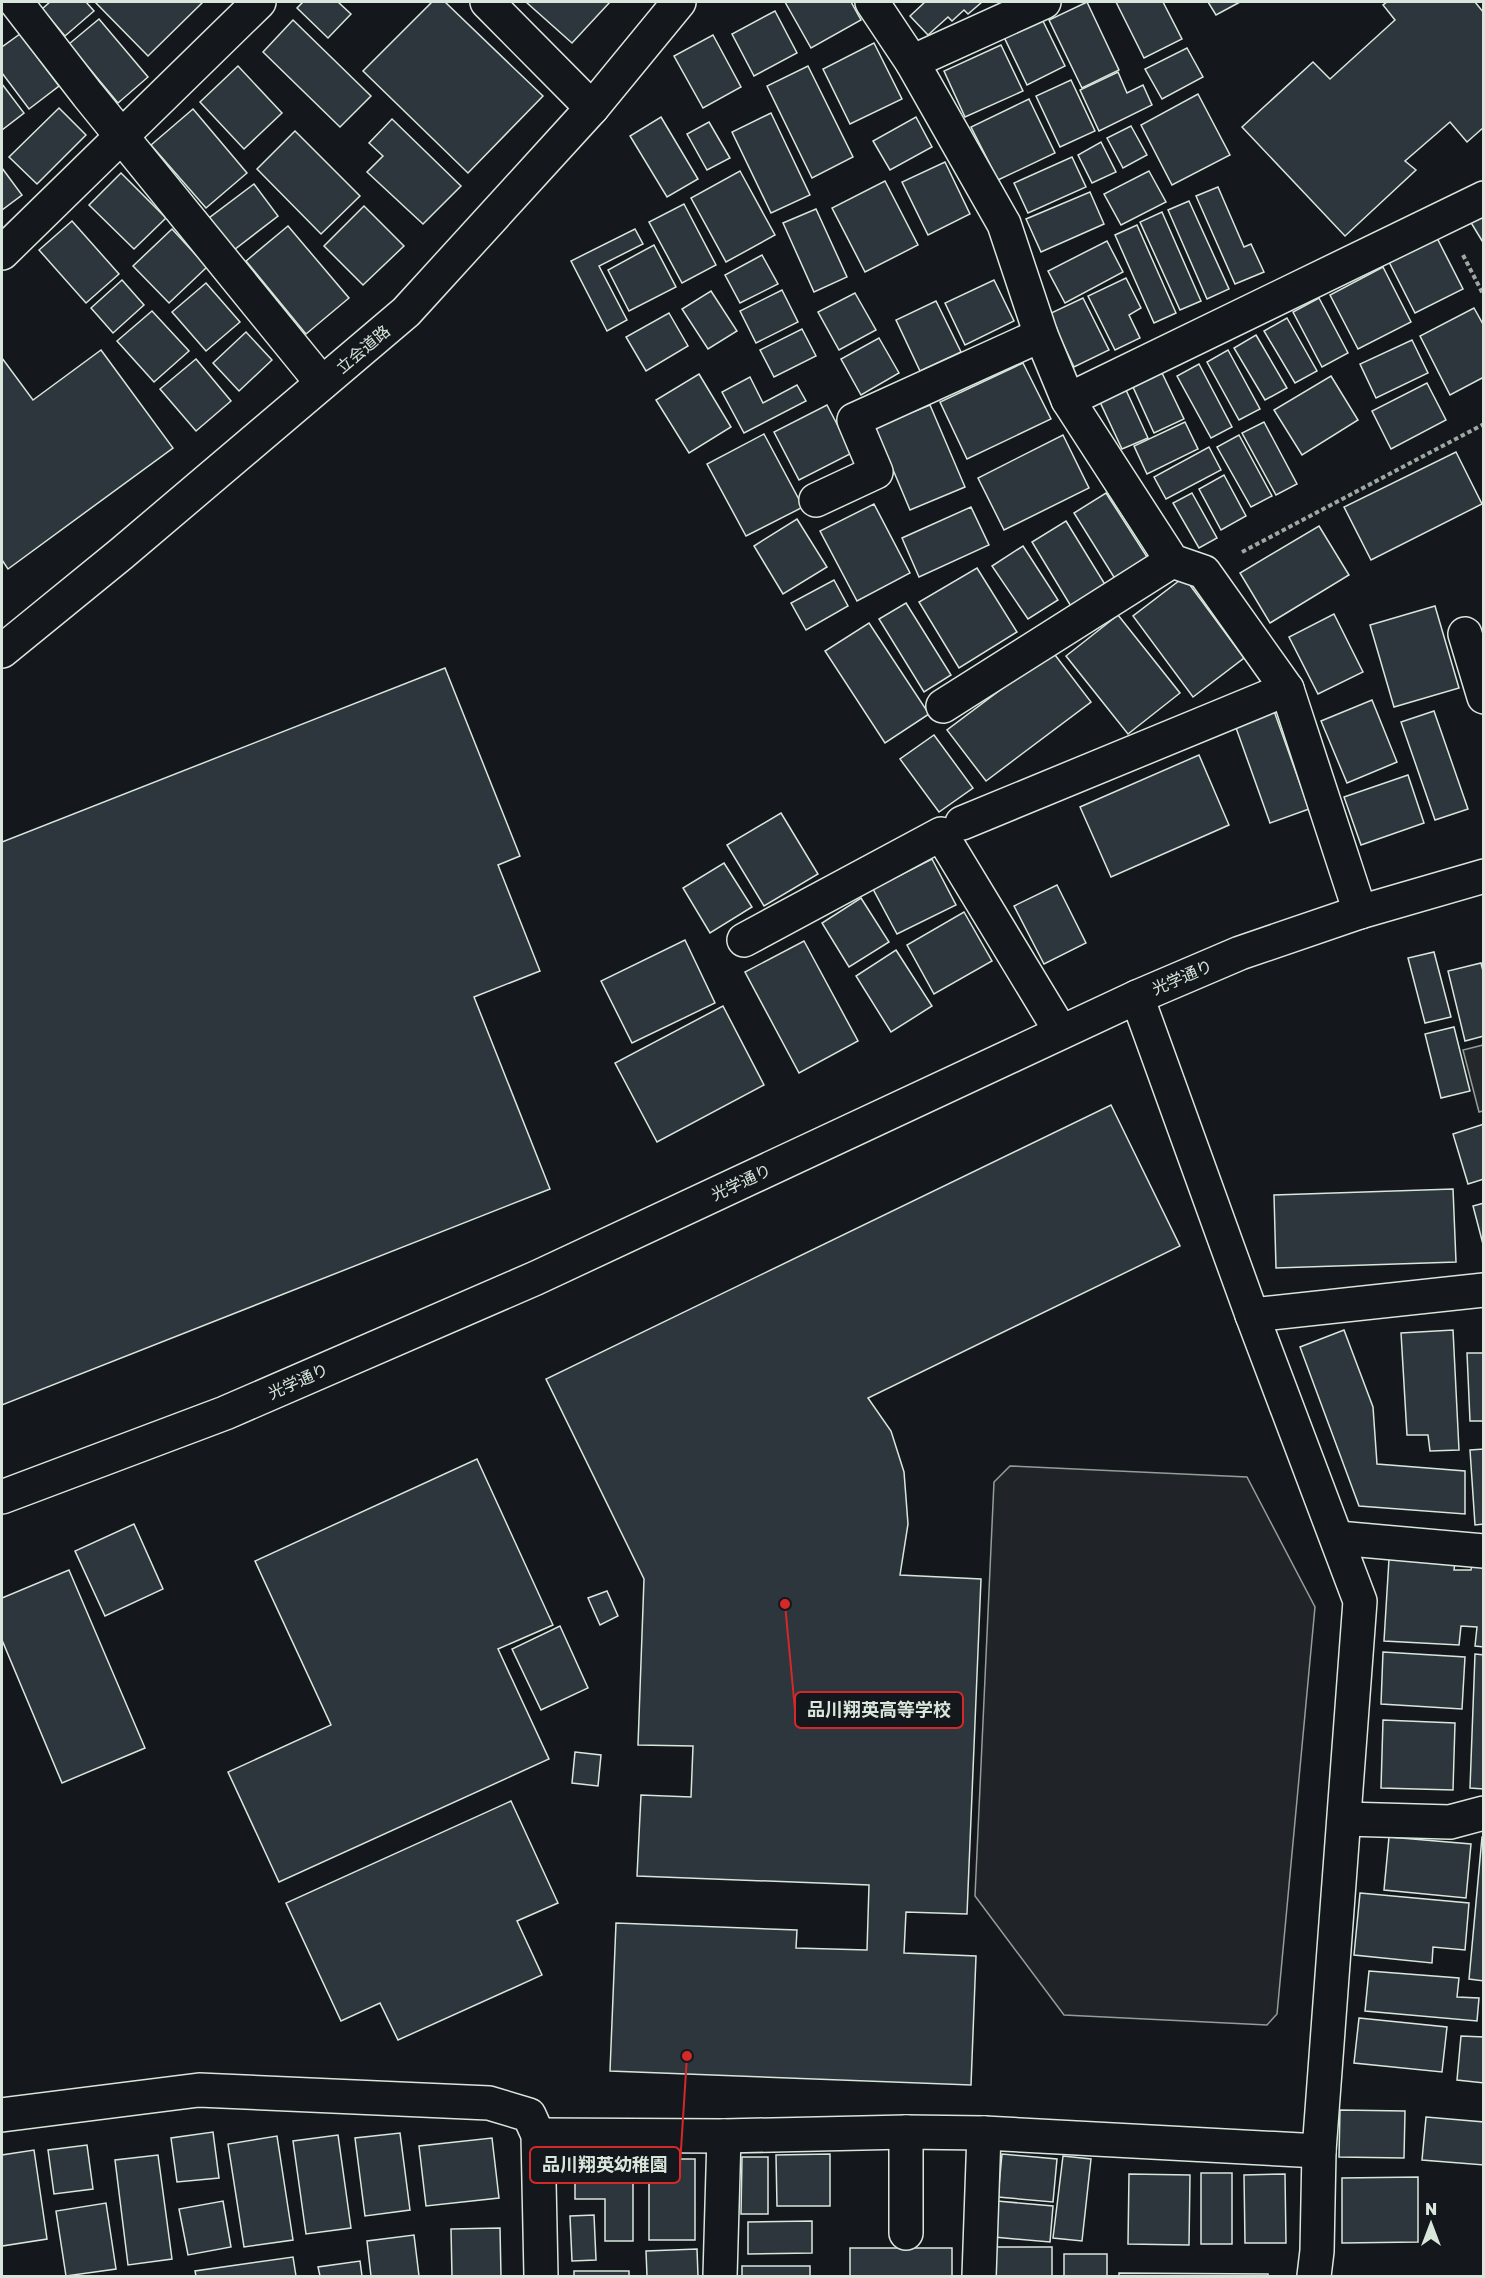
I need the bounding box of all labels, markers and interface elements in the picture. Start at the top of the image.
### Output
street label: 立会道路 [332,321,394,377]
street label: 光学通り [1149,955,1215,999]
street label: 光学通り [708,1159,774,1205]
street label: 光学通り [265,1359,331,1403]
callout: 品川翔英高等学校 [795,1692,963,1728]
text: 品川翔英高等学校 [807,1698,951,1720]
callout: 品川翔英幼稚園 [530,2147,680,2183]
text: 品川翔英幼稚園 [542,2153,668,2175]
north arrow [1401,2194,1461,2254]
text: N [1425,2199,1437,2219]

